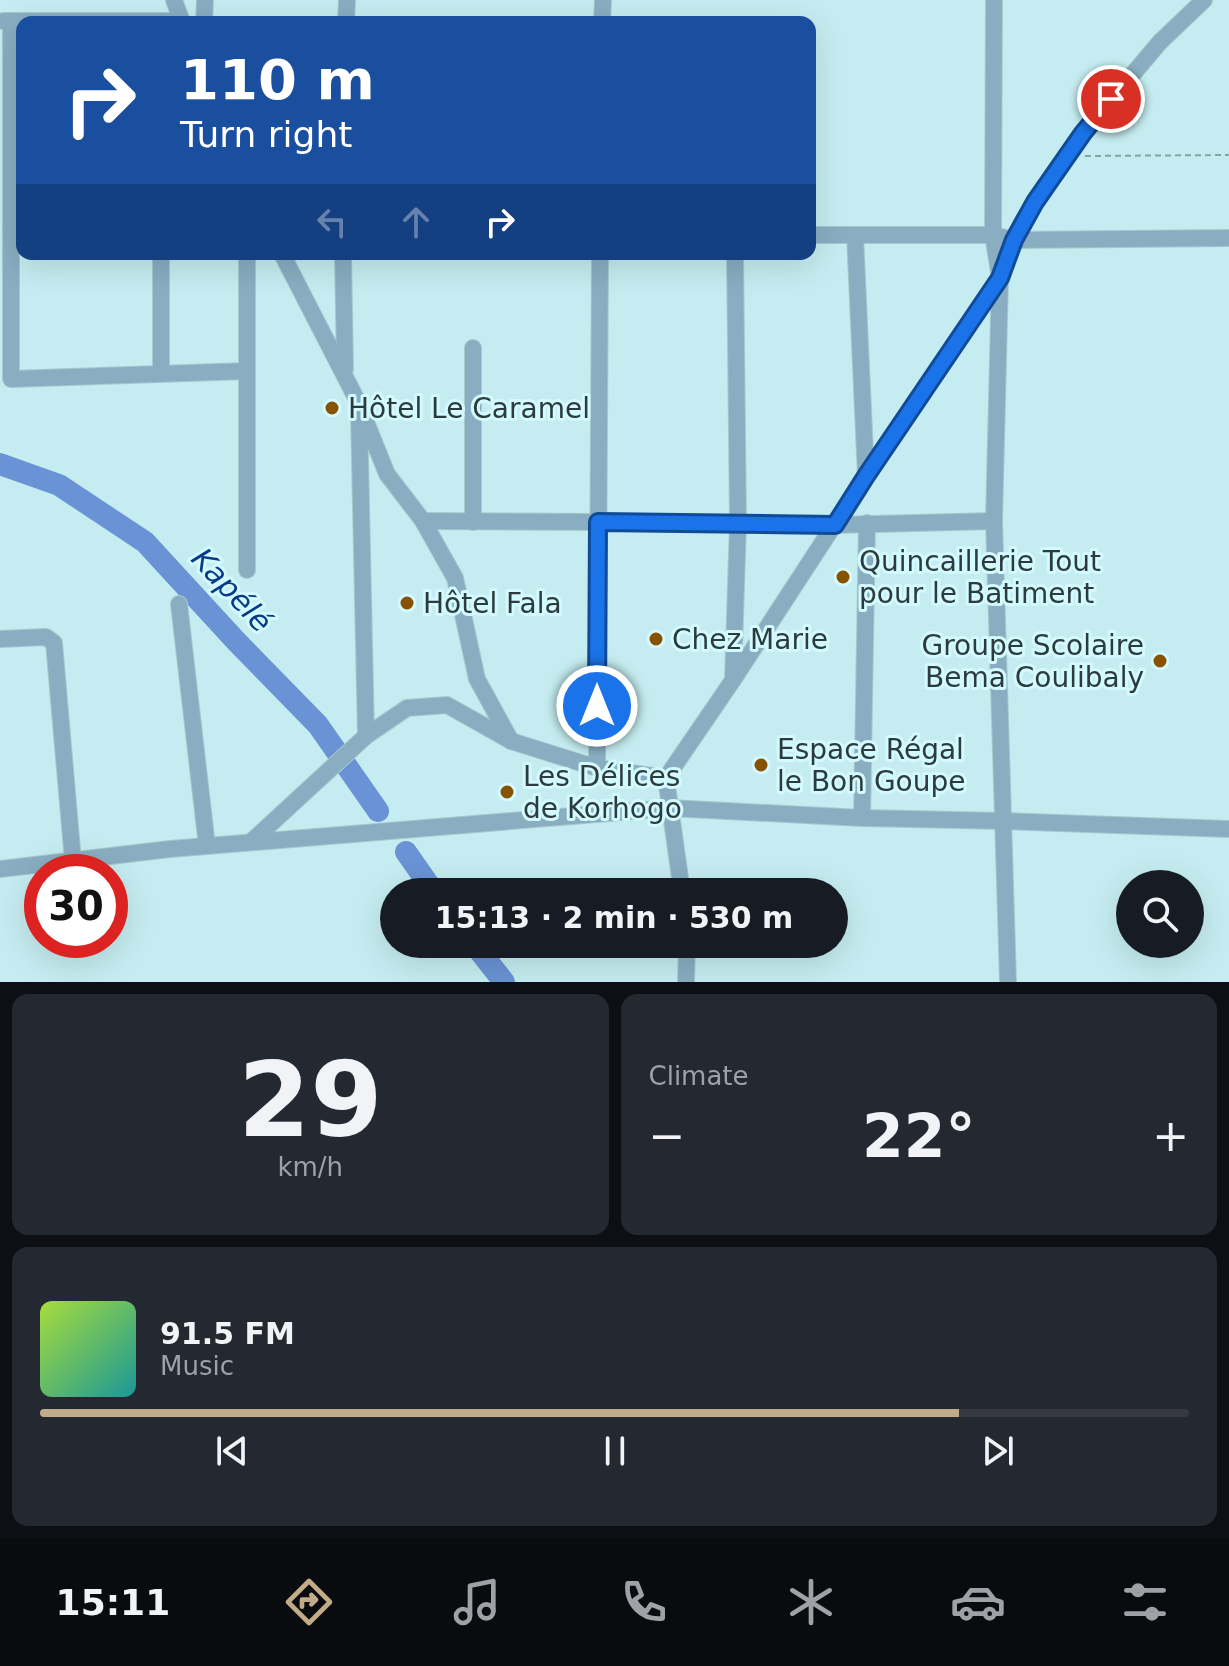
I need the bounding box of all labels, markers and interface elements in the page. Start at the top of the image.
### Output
text: 110 m [180,47,375,112]
icon: right [48,48,152,152]
pin [1077,65,1145,133]
icon: arrive [1089,77,1133,121]
text: Turn right [180,114,352,155]
icon: left [310,200,354,244]
icon: ahead [394,200,438,244]
icon: right [478,200,522,244]
place label: Hôtel Le Caramel [348,392,590,425]
marker: Hôtel Le Caramel [323,399,341,417]
water label: Kapélé [185,541,279,639]
place label: Quincaillerie Tout pour le Batiment [859,545,1101,610]
marker: Quincaillerie Tout pour le Batiment [834,568,852,586]
place label: Hôtel Fala [423,587,562,620]
marker: Hôtel Fala [398,594,416,612]
place label: Chez Marie [672,623,828,656]
place label: Groupe Scolaire Bema Coulibaly [921,629,1144,694]
marker: Chez Marie [647,630,665,648]
marker: Groupe Scolaire Bema Coulibaly [1151,652,1169,670]
position arrow [555,664,639,748]
place label: Espace Régal le Bon Goupe [777,733,965,798]
marker: Espace Régal le Bon Goupe [752,756,770,774]
place label: Les Délices de Korhogo [523,760,682,825]
marker: Les Délices de Korhogo [498,783,516,801]
speed limit sign: 30 [24,854,128,958]
map controls [1116,870,1204,958]
button: search [1116,870,1204,958]
text: 15:13 · 2 min · 530 m [435,900,793,935]
text: 29 [238,1039,383,1161]
text: Climate [649,1061,749,1091]
text: 22° [862,1101,976,1171]
text: − [649,1110,685,1161]
text: + [1152,1110,1189,1161]
text: km/h [277,1152,343,1182]
text: 91.5 FM [160,1316,295,1351]
text: Music [160,1351,234,1381]
icon: previous [210,1429,254,1473]
icon: pause [593,1429,637,1473]
icon: next [976,1429,1020,1473]
icon: directions [281,1574,337,1630]
icon: music [449,1574,505,1630]
icon: phone [616,1574,672,1630]
icon: climate [783,1574,839,1630]
icon: car [950,1574,1006,1630]
icon: filters [1117,1574,1173,1630]
text: 15:11 [56,1582,170,1623]

